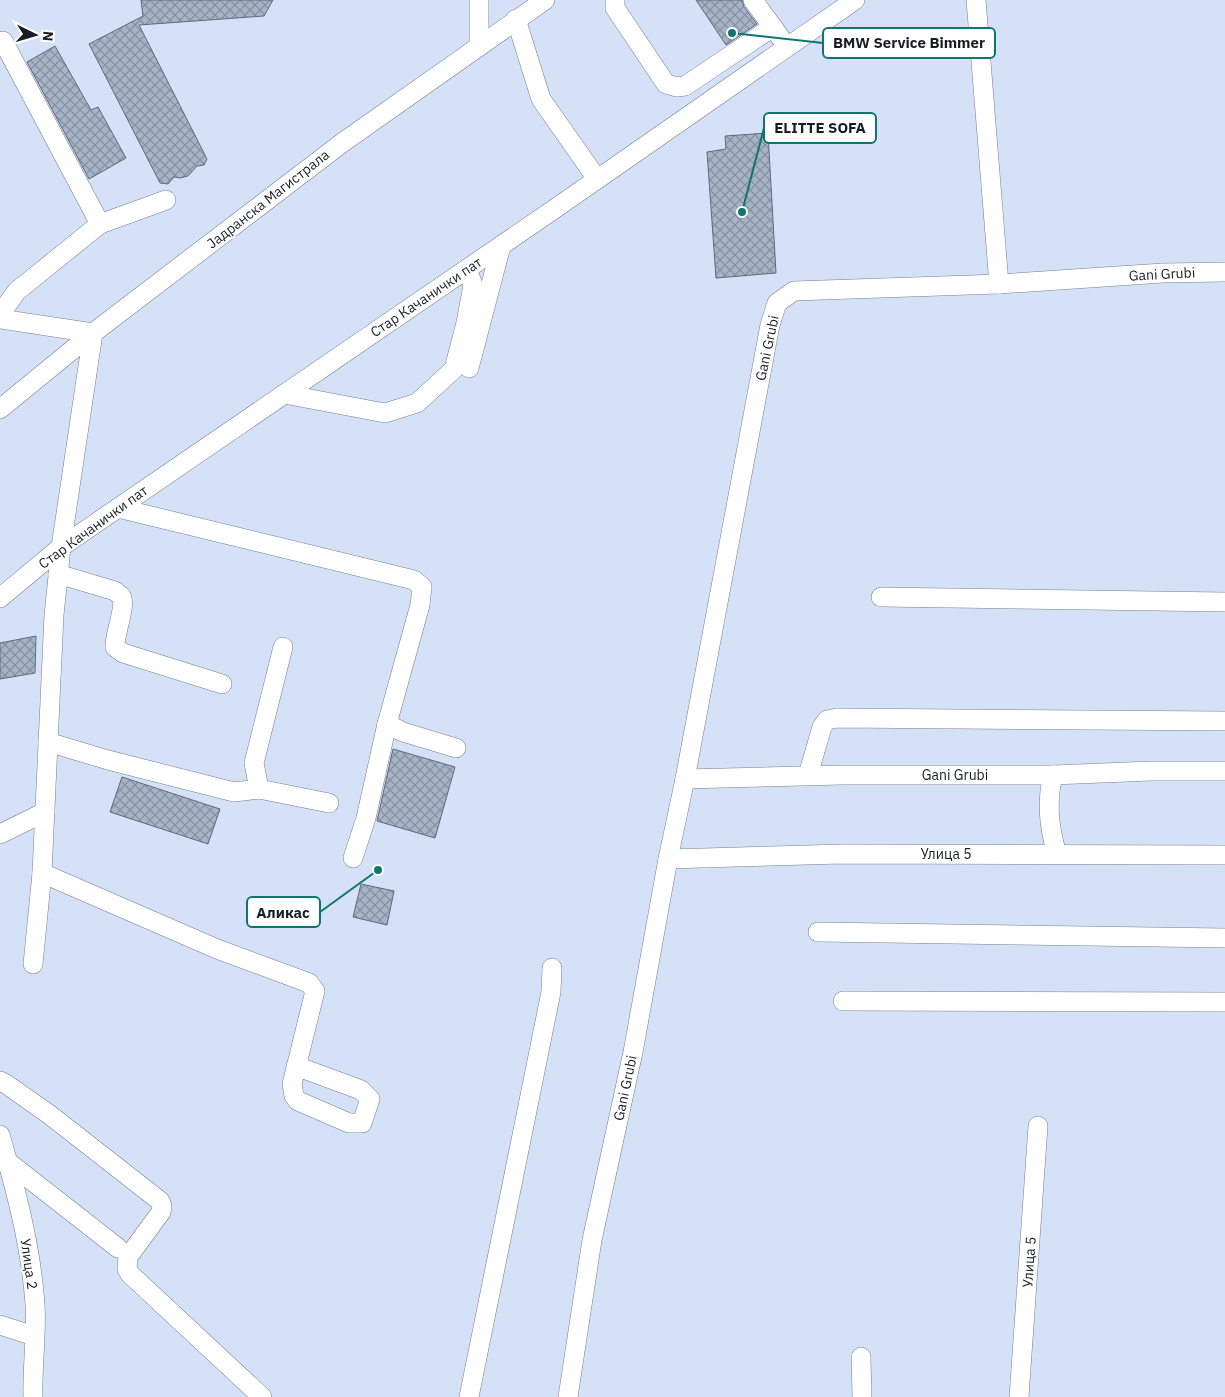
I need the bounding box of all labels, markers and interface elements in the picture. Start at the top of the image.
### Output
north arrow [10,10,60,60]
callout: BMW Service Bimmer [823,28,995,58]
text: N [39,30,57,42]
text: BMW Service Bimmer [833,33,985,52]
callout: ELITTE SOFA [764,113,876,143]
text: ELITTE SOFA [774,118,866,137]
street label: Јадранска Магистрала [203,145,333,252]
street label: Стар Качанички пат [367,253,485,341]
street label: Gani Grubi [1128,263,1196,285]
street label: Gani Grubi [751,314,783,382]
street label: Стар Качанички пат [35,481,151,573]
street label: Gani Grubi [922,766,988,784]
street label: Улица 5 [920,845,972,863]
callout: Аликас [247,897,320,927]
text: Аликас [256,903,310,922]
street label: Gani Grubi [609,1054,641,1122]
street label: Улица 5 [1018,1236,1040,1288]
street label: Улица 2 [17,1237,41,1291]

